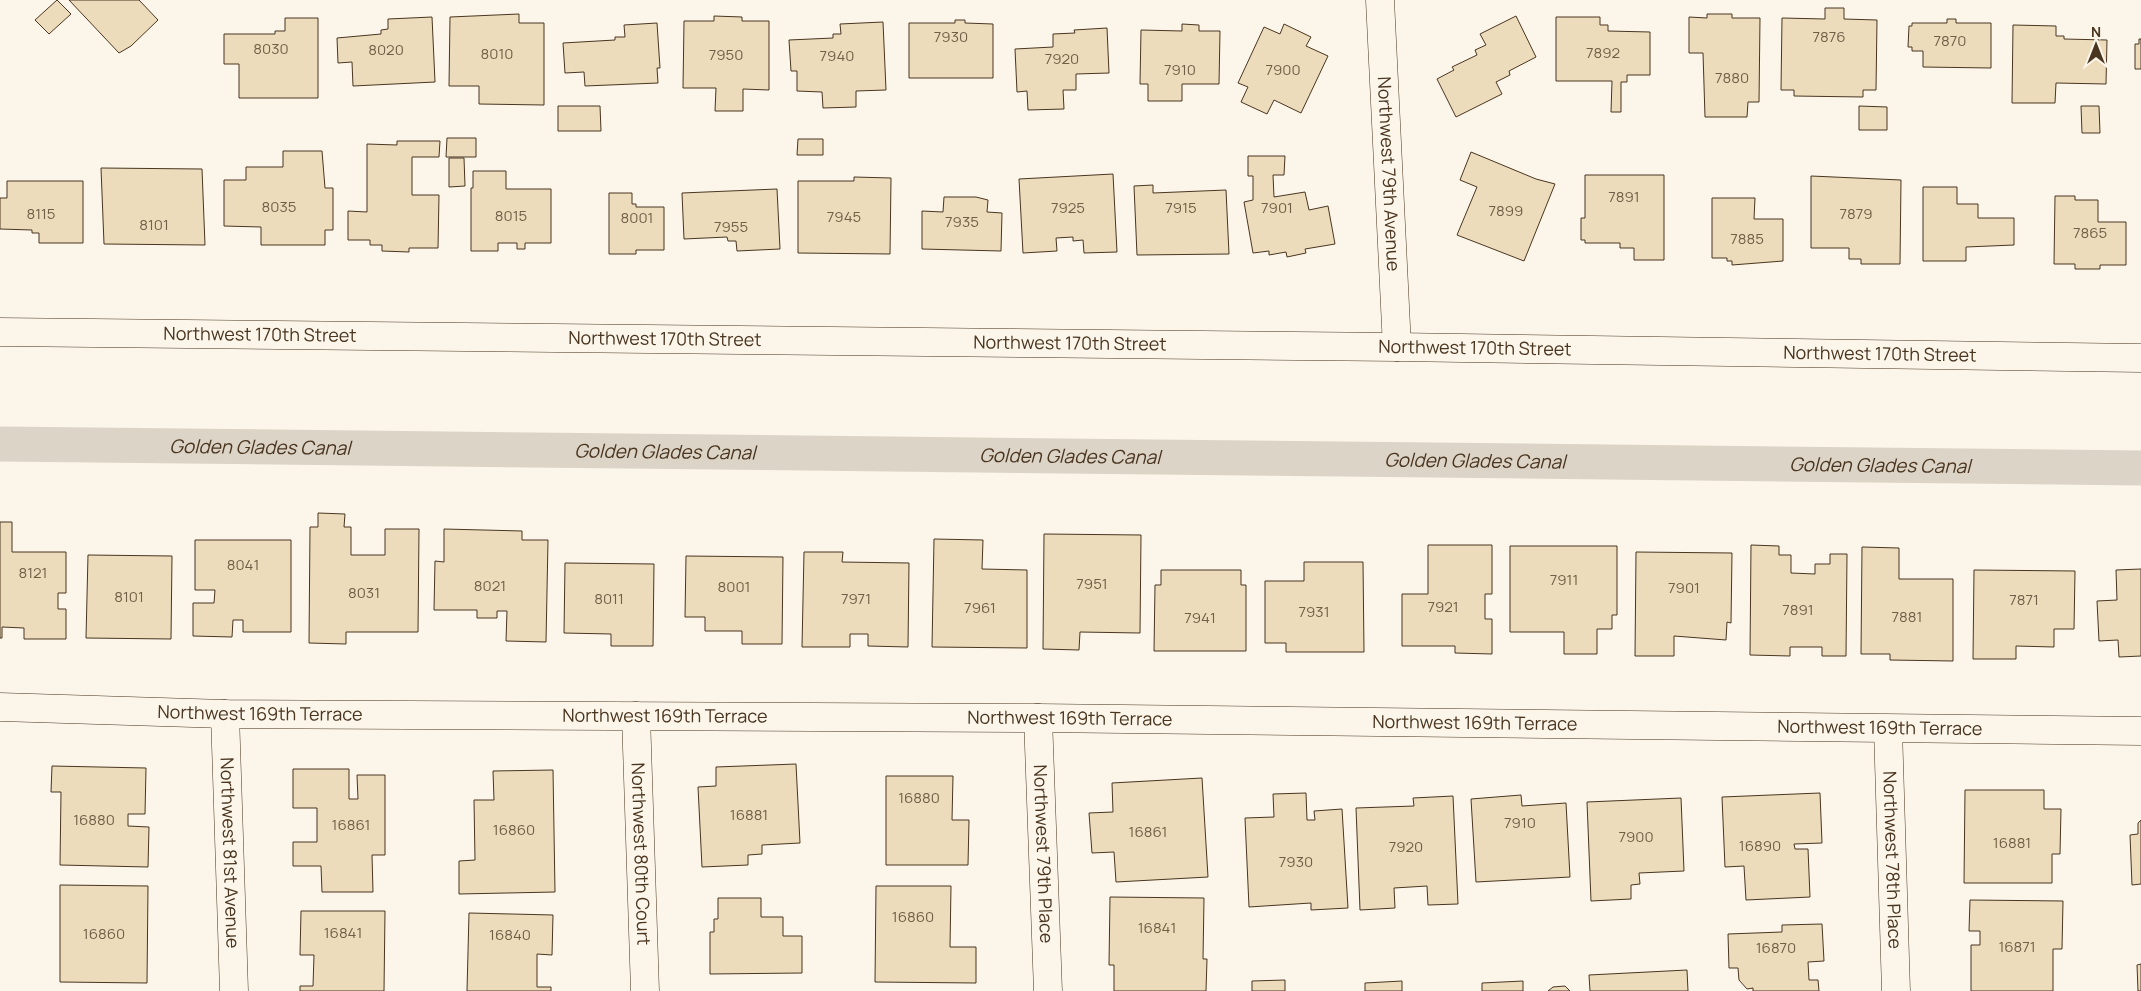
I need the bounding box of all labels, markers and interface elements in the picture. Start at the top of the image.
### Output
north arrow [2071,20,2121,70]
text: N [2091,22,2101,41]
house number: 7930 [934,26,968,47]
house number: 7876 [1812,26,1846,47]
house number: 7870 [1934,30,1966,51]
house number: 8030 [253,38,289,59]
house number: 8020 [368,39,404,60]
house number: 7892 [1586,42,1620,63]
house number: 8010 [481,43,513,64]
house number: 7950 [709,44,743,65]
house number: 7940 [820,45,854,66]
house number: 7920 [1045,48,1079,69]
house number: 7910 [1164,59,1196,80]
house number: 7900 [1265,59,1301,80]
house number: 7880 [1715,67,1749,88]
street label: Northwest 79th Avenue [1373,76,1406,272]
house number: 7891 [1608,186,1640,207]
house number: 8035 [262,196,296,217]
house number: 7925 [1051,197,1085,218]
house number: 7915 [1165,197,1197,218]
house number: 7901 [1261,197,1293,218]
house number: 7899 [1489,200,1523,221]
house number: 8115 [26,203,56,224]
house number: 7879 [1839,203,1873,224]
house number: 8015 [495,205,527,226]
house number: 7945 [827,206,861,227]
house number: 8001 [621,207,653,228]
house number: 7935 [945,211,979,232]
house number: 8101 [139,214,169,235]
house number: 7955 [714,216,748,237]
house number: 7865 [2073,222,2107,243]
house number: 7885 [1730,228,1764,249]
street label: Northwest 170th Street [163,321,357,347]
street label: Northwest 170th Street [568,325,762,351]
street label: Northwest 170th Street [973,329,1167,356]
street label: Northwest 170th Street [1378,334,1572,361]
street label: Northwest 170th Street [1783,340,1977,367]
water label: Golden Glades Canal [169,433,353,461]
water label: Golden Glades Canal [574,437,758,465]
water label: Golden Glades Canal [979,442,1163,470]
water label: Golden Glades Canal [1384,447,1568,475]
water label: Golden Glades Canal [1789,451,1973,479]
house number: 8041 [227,554,259,575]
house number: 8121 [19,562,47,583]
house number: 7911 [1550,569,1578,590]
house number: 7951 [1076,573,1108,594]
house number: 8021 [474,575,506,596]
house number: 8001 [718,576,750,597]
house number: 7901 [1668,577,1700,598]
house number: 8031 [348,582,380,603]
house number: 8101 [114,586,144,607]
house number: 8011 [594,588,624,609]
house number: 7971 [841,588,871,609]
house number: 7871 [2009,589,2039,610]
house number: 7921 [1427,596,1459,617]
house number: 7961 [964,597,996,618]
house number: 7891 [1782,599,1814,620]
house number: 7931 [1299,601,1329,622]
house number: 7881 [1892,606,1922,627]
house number: 7941 [1184,607,1216,628]
street label: Northwest 169th Terrace [157,699,363,726]
street label: Northwest 169th Terrace [562,703,768,728]
street label: Northwest 169th Terrace [967,705,1173,731]
street label: Northwest 169th Terrace [1372,709,1578,735]
street label: Northwest 169th Terrace [1777,714,1983,740]
street label: Northwest 81st Avenue [215,757,246,949]
street label: Northwest 80th Court [627,762,656,946]
street label: Northwest 79th Place [1029,764,1059,944]
street label: Northwest 78th Place [1878,771,1908,949]
house number: 16880 [898,787,940,808]
house number: 16881 [730,804,768,825]
house number: 16880 [73,809,115,830]
house number: 7910 [1504,812,1536,833]
house number: 16861 [332,814,370,835]
house number: 16860 [493,819,535,840]
house number: 16861 [1129,821,1167,842]
house number: 7900 [1618,826,1654,847]
house number: 16881 [1993,832,2031,853]
house number: 16890 [1739,835,1781,856]
house number: 7920 [1389,836,1423,857]
house number: 7930 [1279,851,1313,872]
house number: 16860 [892,906,934,927]
house number: 16841 [1138,917,1176,938]
house number: 16841 [324,922,362,943]
house number: 16860 [83,923,125,944]
house number: 16840 [489,924,531,945]
house number: 16871 [1998,936,2036,957]
house number: 16870 [1756,937,1796,958]

